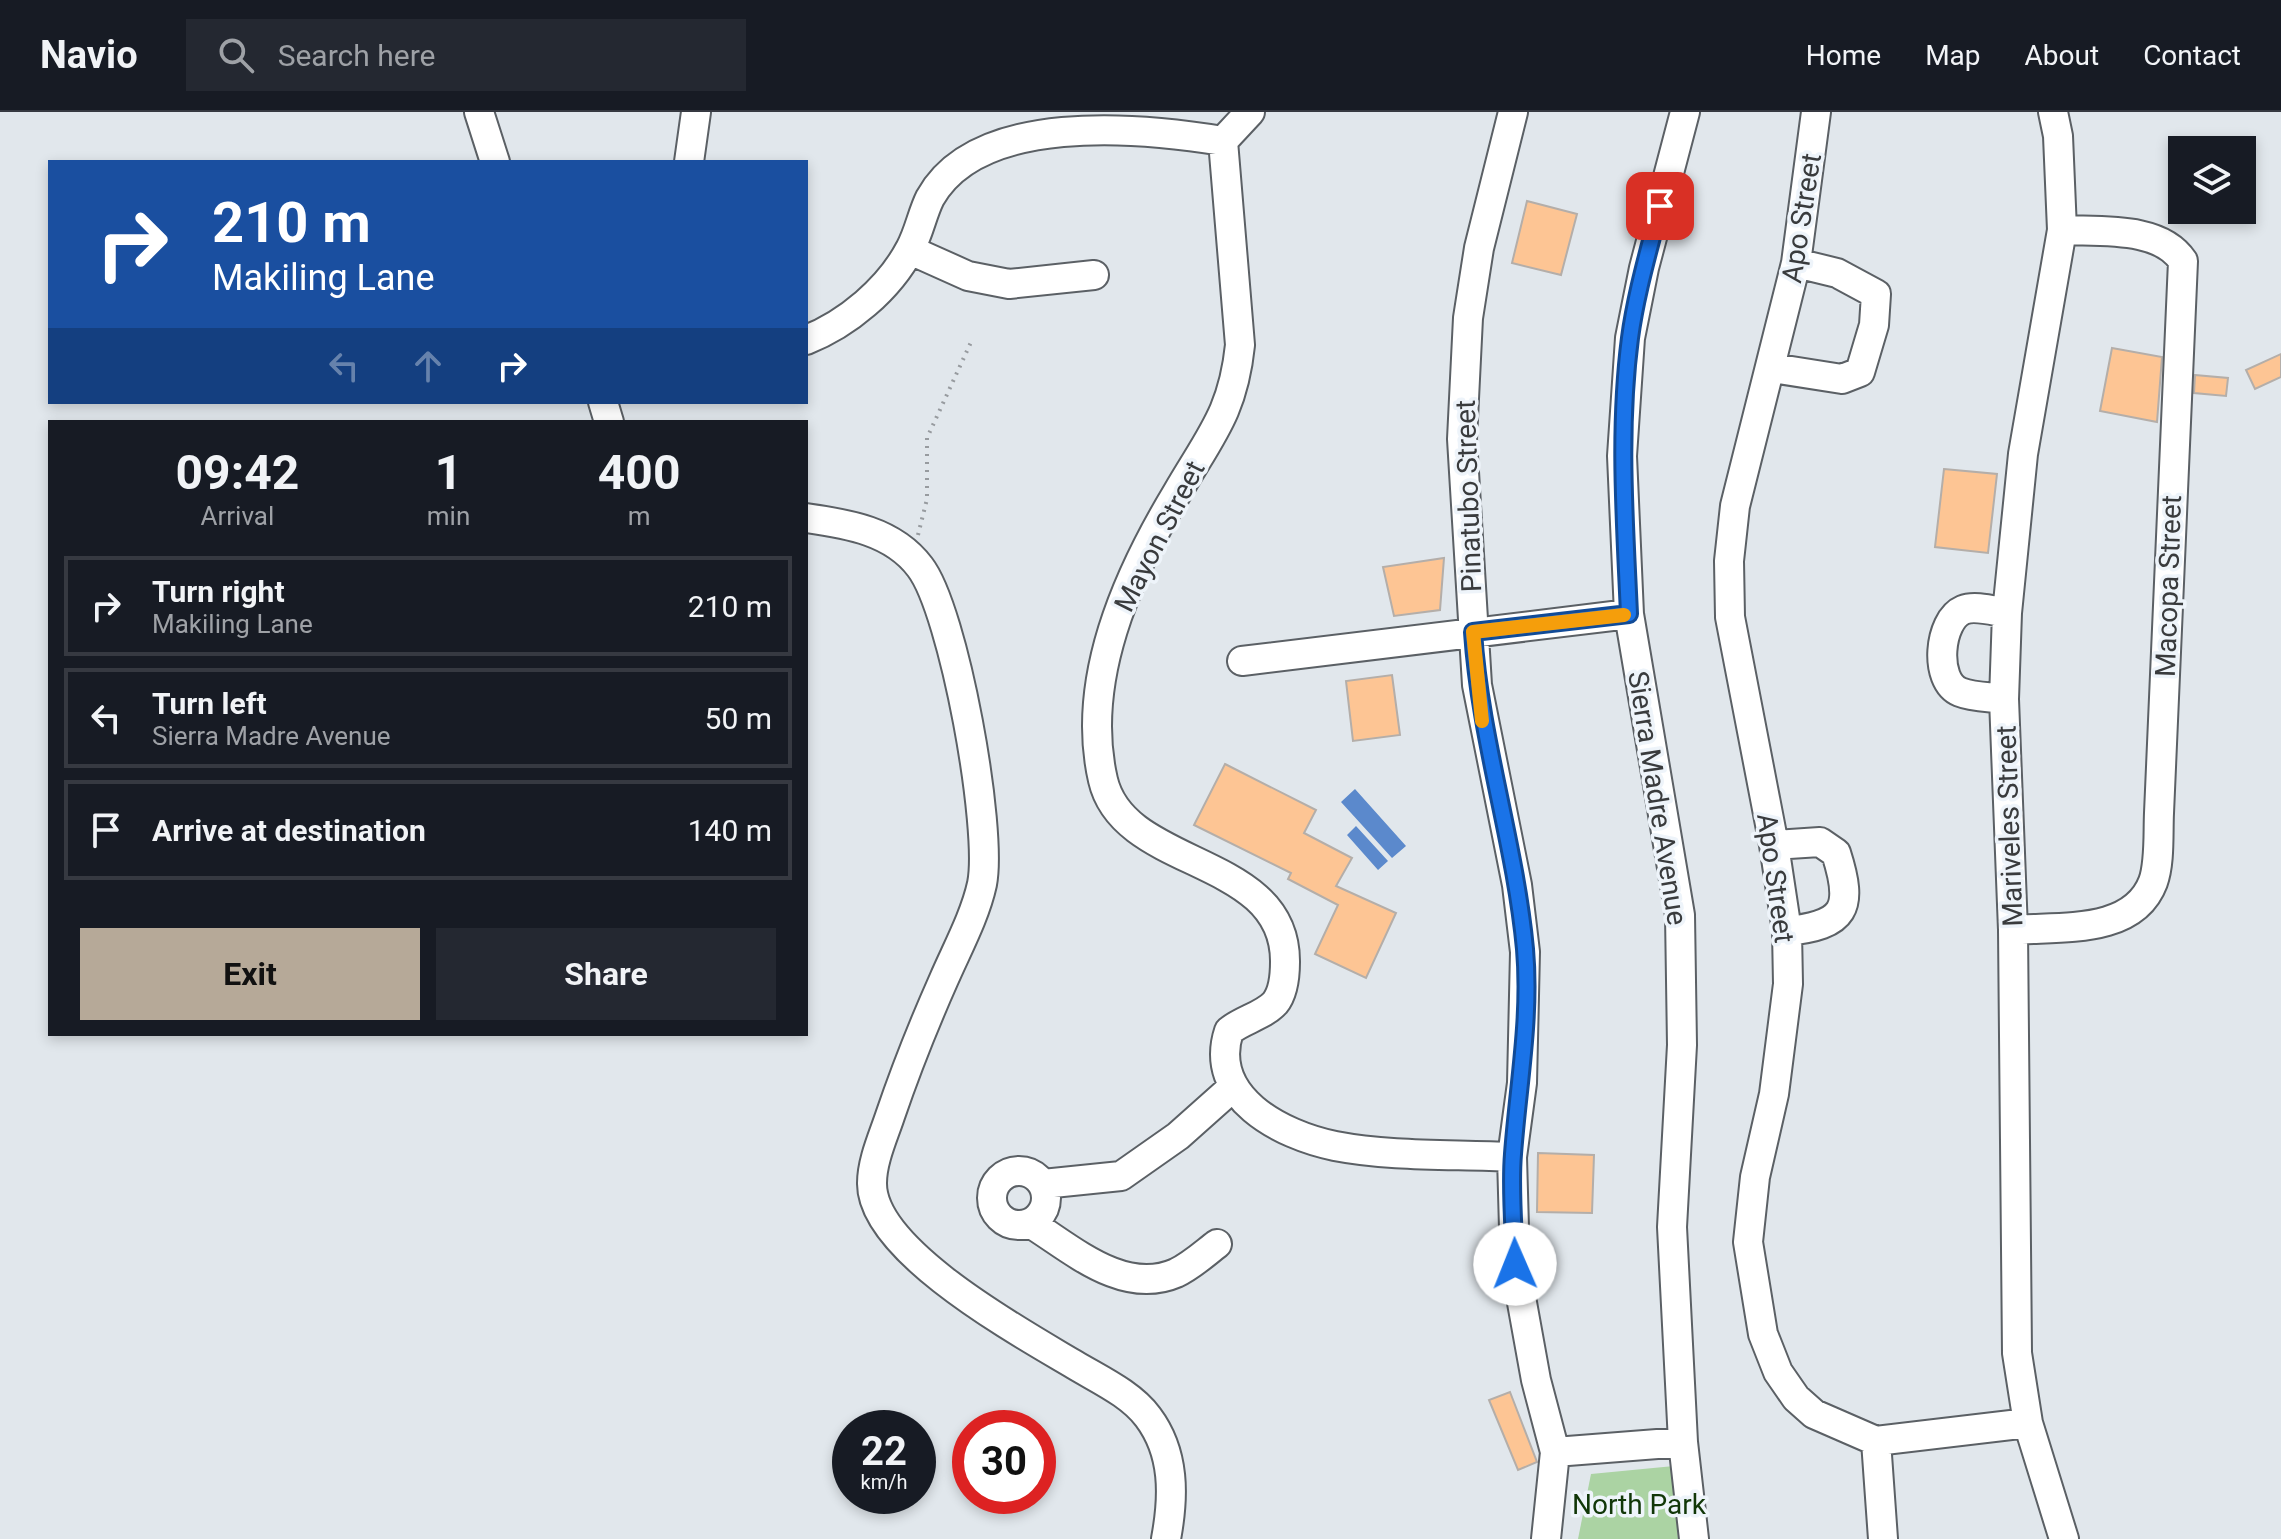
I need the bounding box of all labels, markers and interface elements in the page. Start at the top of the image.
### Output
search box [186,19,746,91]
text: Navio [40,33,138,77]
icon: search [214,33,258,77]
text: Search here [278,38,435,73]
text: Home [1806,39,1881,72]
text: Map [1925,39,1981,72]
text: About [2025,39,2099,72]
text: Contact [2143,39,2241,72]
map controls [2168,136,2256,224]
button: layers [2168,136,2256,224]
street label: Apo Street [1775,151,1828,285]
pin [1626,172,1694,240]
icon: arrive [1638,184,1682,228]
text: 210 m [212,190,371,256]
icon: right [80,192,184,296]
text: Makiling Lane [212,257,435,299]
icon: left [322,344,366,388]
icon: ahead [406,344,450,388]
icon: right [490,344,534,388]
street label: Pinatubo Street [1449,399,1488,593]
text: 09:42 [176,444,299,501]
text: 1 [435,444,462,501]
text: 400 [598,444,680,501]
street label: Mayon Street [1107,455,1212,617]
street label: Macopa Street [2149,494,2188,678]
text: Arrival [201,501,274,531]
text: min [427,501,470,531]
text: m [628,501,651,531]
text: Turn right [152,574,285,609]
icon: right [84,584,128,628]
text: 210 m [688,589,772,624]
text: Makiling Lane [152,609,313,639]
street label: Sierra Madre Avenue [1621,669,1694,928]
text: Turn left [152,686,267,721]
icon: left [84,696,128,740]
text: 50 m [705,701,772,736]
text: Sierra Madre Avenue [152,721,391,751]
street label: Mariveles Street [1989,725,2029,927]
icon: arrive [84,808,128,852]
street label: Apo Street [1750,811,1801,945]
text: Arrive at destination [152,813,426,848]
text: 140 m [688,813,772,848]
button: Exit [80,928,420,1020]
button: Share [436,928,776,1020]
position arrow [1473,1222,1557,1306]
speed limit sign: 30 [952,1410,1056,1514]
text: 22 [861,1428,907,1475]
text: km/h [861,1470,907,1494]
park label: North Park [1572,1488,1707,1521]

